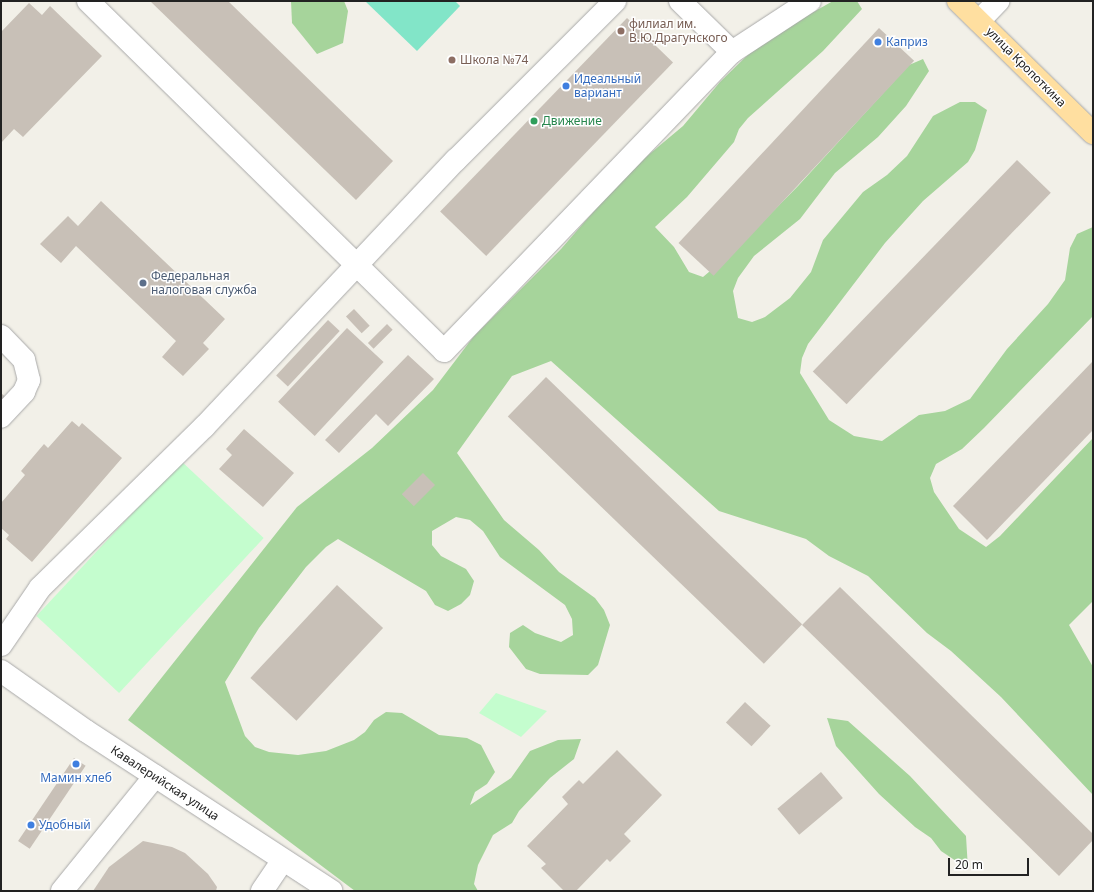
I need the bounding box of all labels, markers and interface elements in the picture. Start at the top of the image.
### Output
place label: филиал им. В.Ю.Драгунского [629,17,728,45]
street label: улица Кропоткина [983,24,1069,110]
marker: филиал им. В.Ю.Драгунского [616,26,626,36]
place label: Каприз [886,35,928,49]
marker: Каприз [873,37,883,47]
place label: Школа №74 [460,53,528,67]
marker: Школа №74 [447,55,457,65]
place label: Идеальный вариант [574,72,641,100]
marker: Идеальный вариант [561,81,571,91]
place label: Движение [542,114,602,128]
marker: Движение [529,116,539,126]
place label: Федеральная налоговая служба [151,269,257,297]
marker: Федеральная налоговая служба [138,278,148,288]
street label: Кавалерийская улица [108,743,222,823]
marker: Мамин хлеб [71,759,81,769]
place label: Мамин хлеб [40,771,112,785]
place label: Удобный [39,818,91,832]
marker: Удобный [26,820,36,830]
scale bar [950,850,1031,876]
text: 20 m [955,856,983,873]

